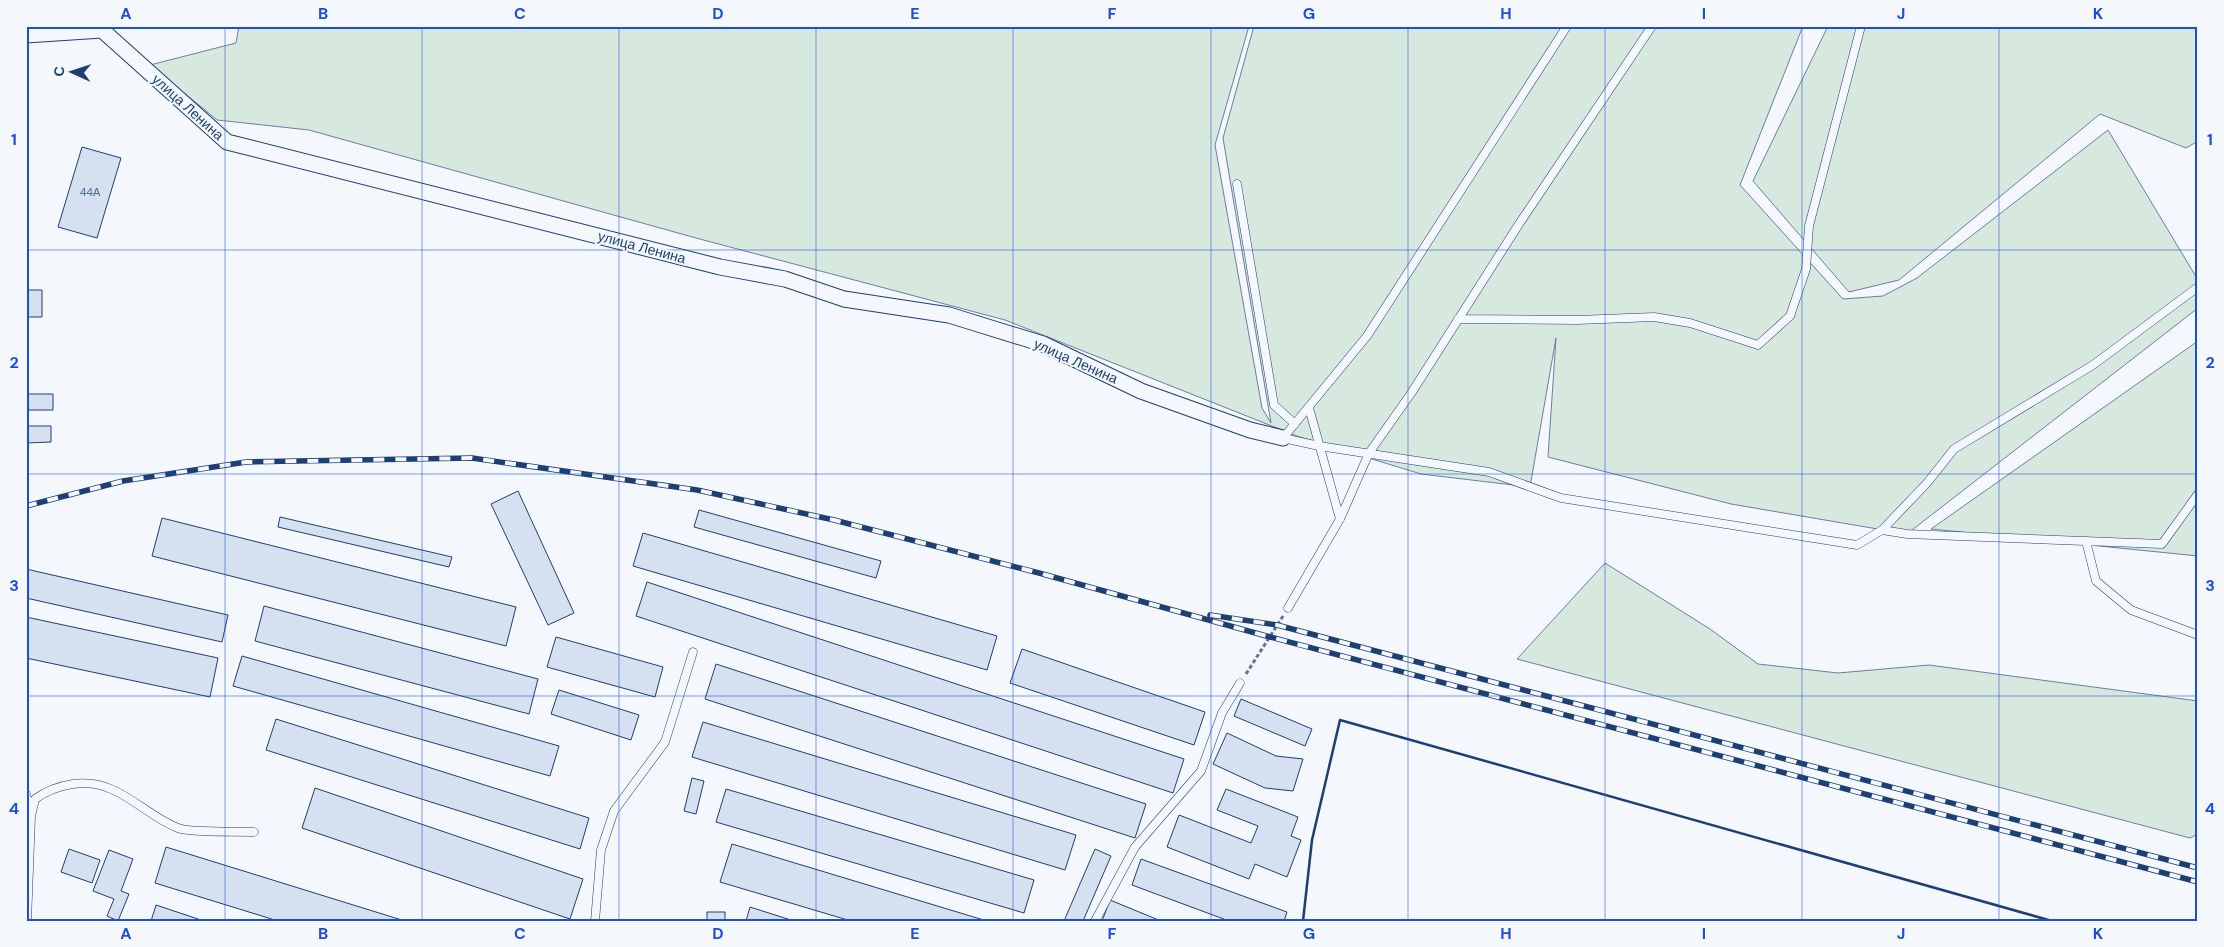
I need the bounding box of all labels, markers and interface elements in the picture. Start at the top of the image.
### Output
text: A [120,3,132,24]
text: B [318,3,328,24]
text: C [514,3,526,24]
text: D [712,3,724,24]
text: E [910,3,920,24]
text: F [1108,3,1117,24]
text: G [1303,3,1315,24]
text: H [1500,3,1512,24]
text: I [1702,3,1706,24]
text: J [1897,3,1905,24]
text: K [2093,3,2104,24]
north arrow [48,48,98,98]
text: С [50,66,68,77]
street label: улица Ленина [148,70,228,144]
text: 1 [11,129,17,150]
text: 1 [2207,129,2213,150]
house number: 44А [80,185,101,199]
street label: улица Ленина [596,227,688,267]
street label: улица Ленина [1031,334,1121,388]
text: 2 [9,352,19,373]
text: 2 [2205,352,2215,373]
text: 3 [9,575,19,596]
text: 3 [2205,575,2215,596]
text: 4 [9,798,19,819]
text: 4 [2205,798,2215,819]
text: A [120,923,132,944]
text: B [318,923,328,944]
text: C [514,923,526,944]
text: D [712,923,724,944]
text: E [910,923,920,944]
text: F [1108,923,1117,944]
text: G [1303,923,1315,944]
text: H [1500,923,1512,944]
text: I [1702,923,1706,944]
text: J [1897,923,1905,944]
text: K [2093,923,2104,944]

